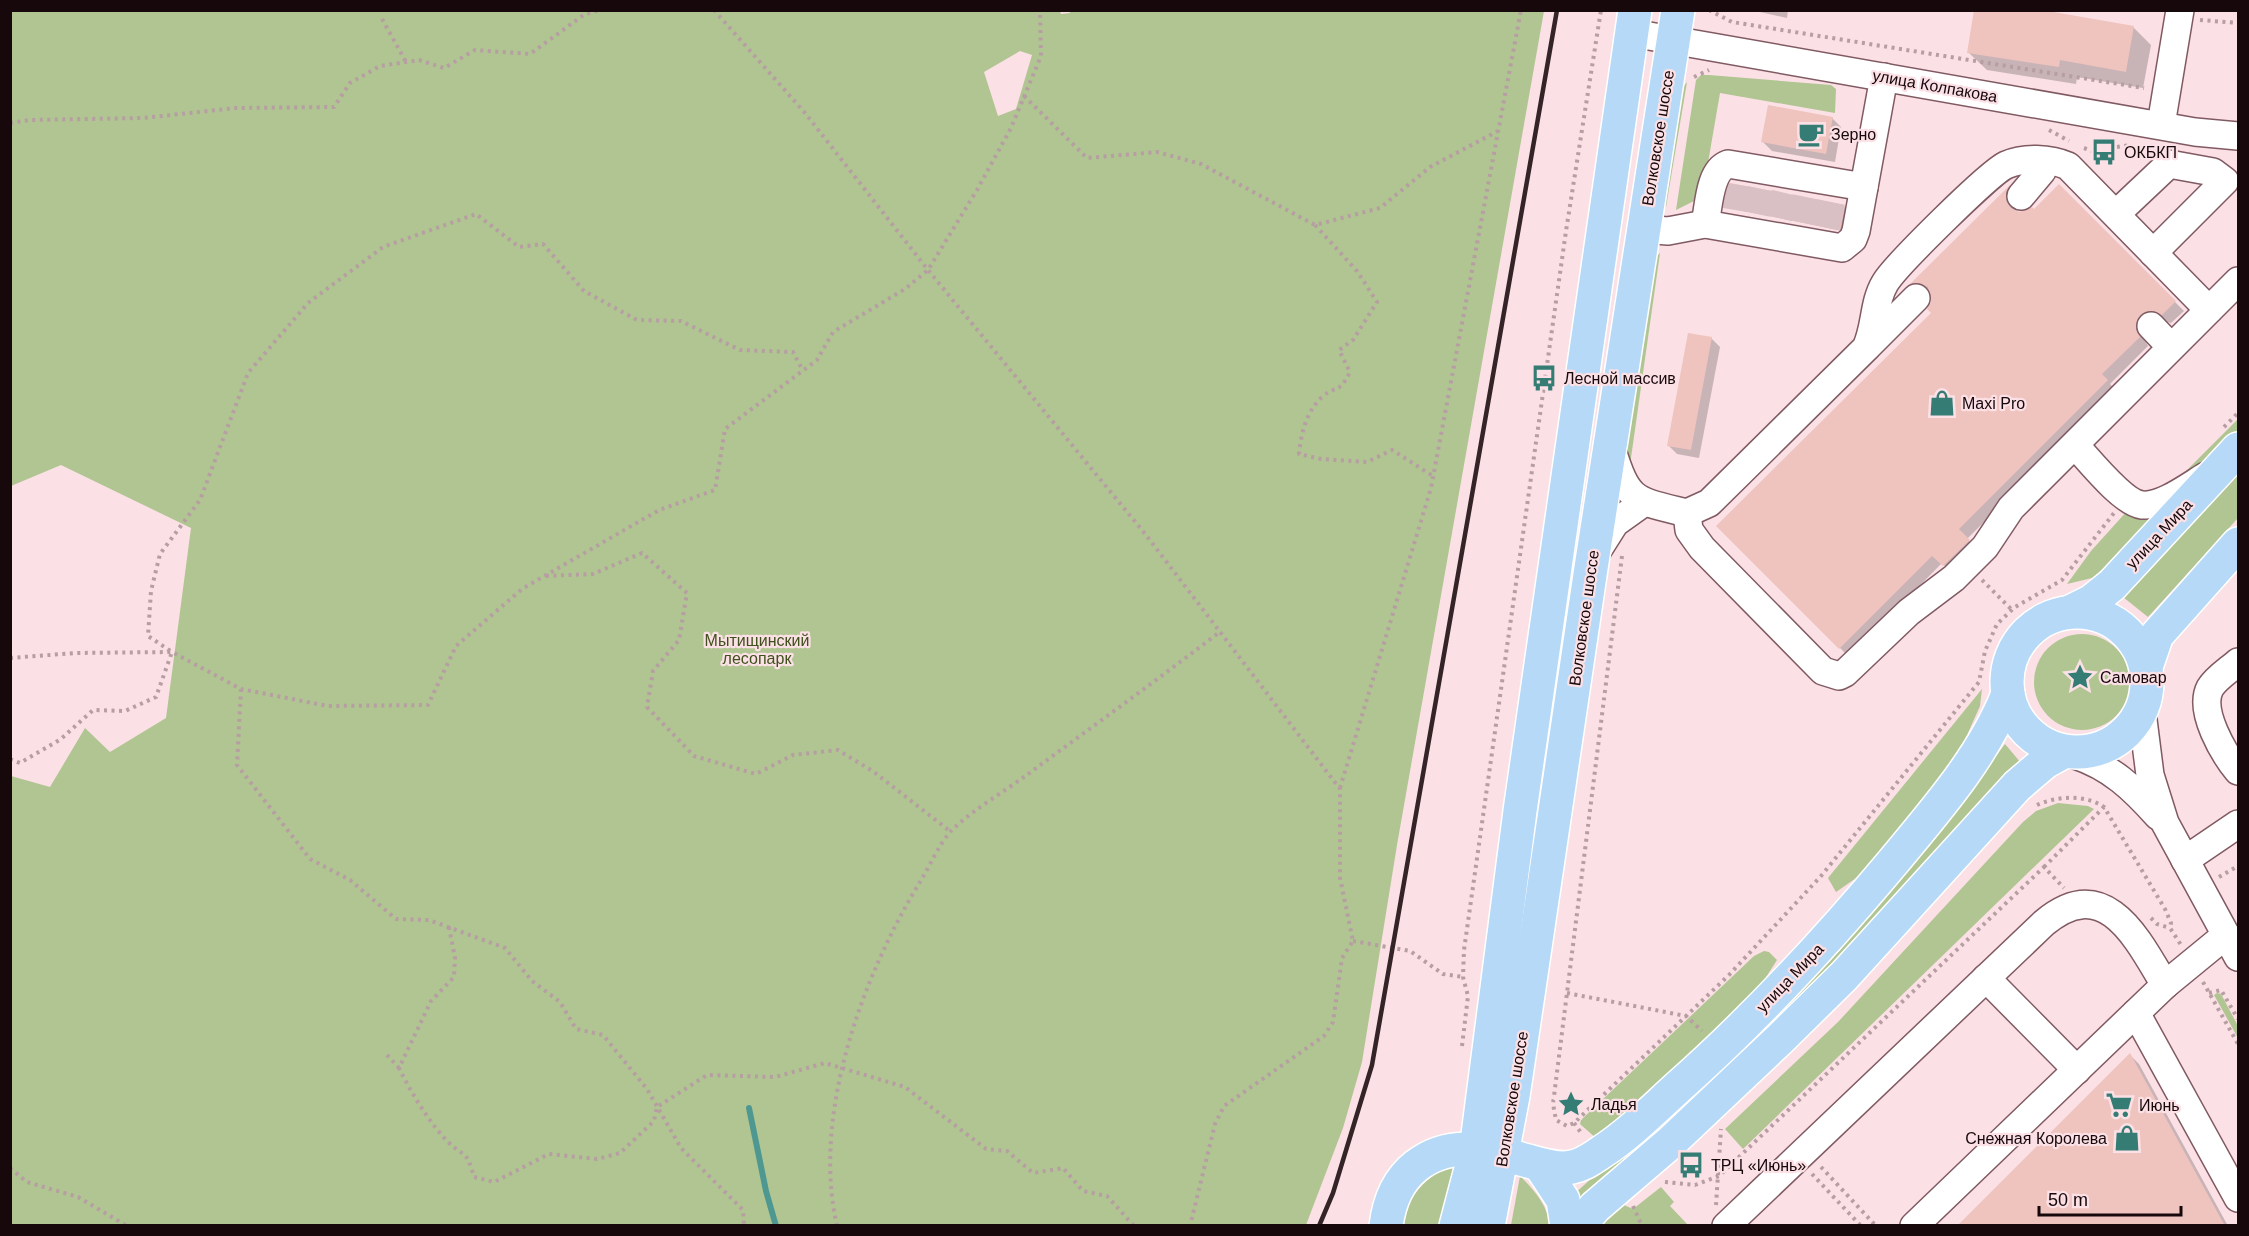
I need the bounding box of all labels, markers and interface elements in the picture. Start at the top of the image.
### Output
street label: улица Колпакова [1871,67,1999,105]
street label: Волковское шоссе [1639,69,1677,207]
cafe icon: Зерно [1796,119,1826,149]
place label: Зерно [1831,126,1876,143]
bus stop icon: ОКБКП [2089,137,2119,167]
place label: ОКБКП [2124,144,2177,161]
bus stop icon: Лесной массив [1529,363,1559,393]
place label: Лесной массив [1564,370,1676,387]
shop icon: Maxi Pro [1927,388,1957,418]
place label: Maxi Pro [1962,395,2025,412]
street label: улица Мира [2123,496,2195,572]
street label: Волковское шоссе [1566,549,1602,687]
park label: Мытищинский лесопарк [705,632,809,667]
place icon: Самовар [2065,662,2095,692]
place label: Самовар [2100,669,2167,686]
street label: улица Мира [1753,940,1827,1016]
street label: Волковское шоссе [1493,1030,1531,1168]
place icon: Ладья [1556,1089,1586,1119]
supermarket icon: Июнь [2104,1090,2134,1120]
place label: Ладья [1591,1096,1637,1113]
place label: Июнь [2139,1097,2180,1114]
shop icon: Снежная Королева [2112,1123,2142,1153]
place label: Снежная Королева [1965,1130,2107,1147]
bus stop icon: ТРЦ «Июнь» [1676,1150,1706,1180]
place label: ТРЦ «Июнь» [1711,1157,1806,1174]
scale bar [2039,1179,2182,1217]
text: 50 m [2048,1190,2088,1210]

